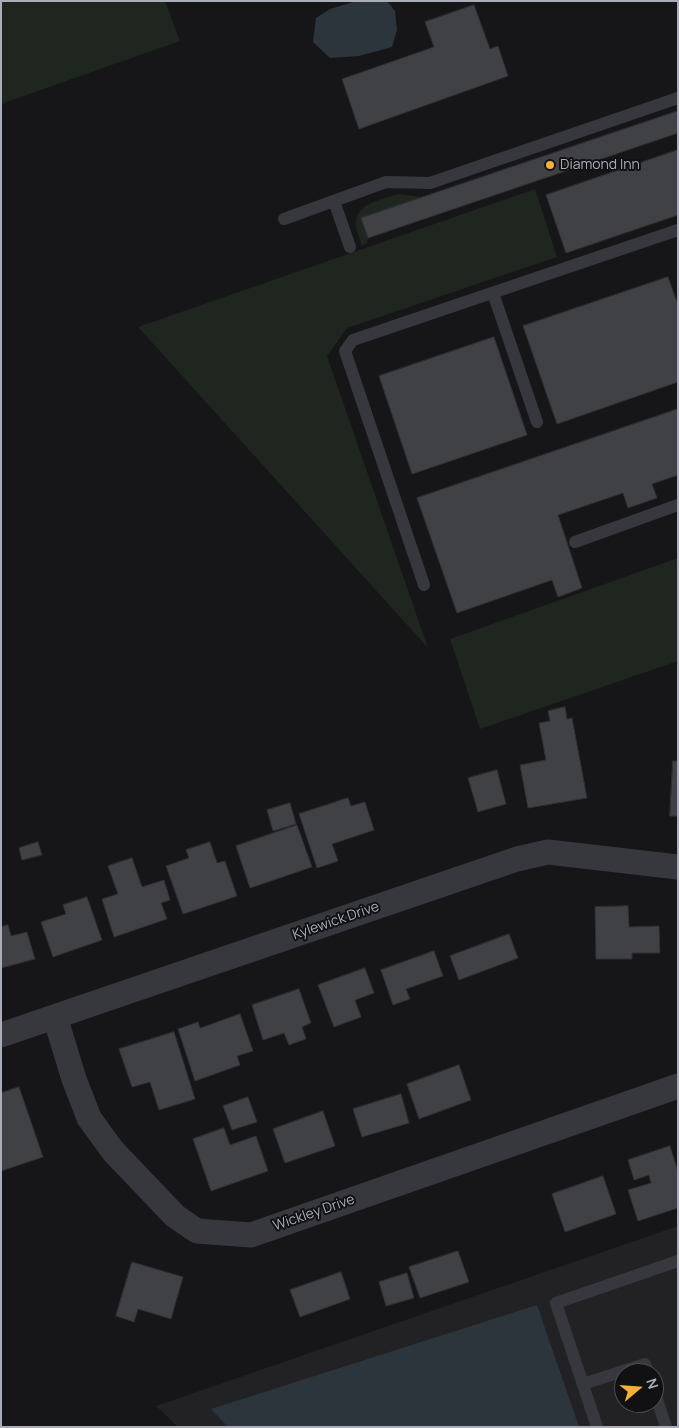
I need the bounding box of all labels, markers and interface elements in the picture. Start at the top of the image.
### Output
place label: Diamond Inn [560,157,640,173]
marker: Diamond Inn [544,159,556,171]
street label: Kylewick Drive [290,898,382,944]
street label: Wickley Drive [271,1191,357,1235]
north arrow [614,1363,664,1413]
text: N [642,1376,663,1391]

